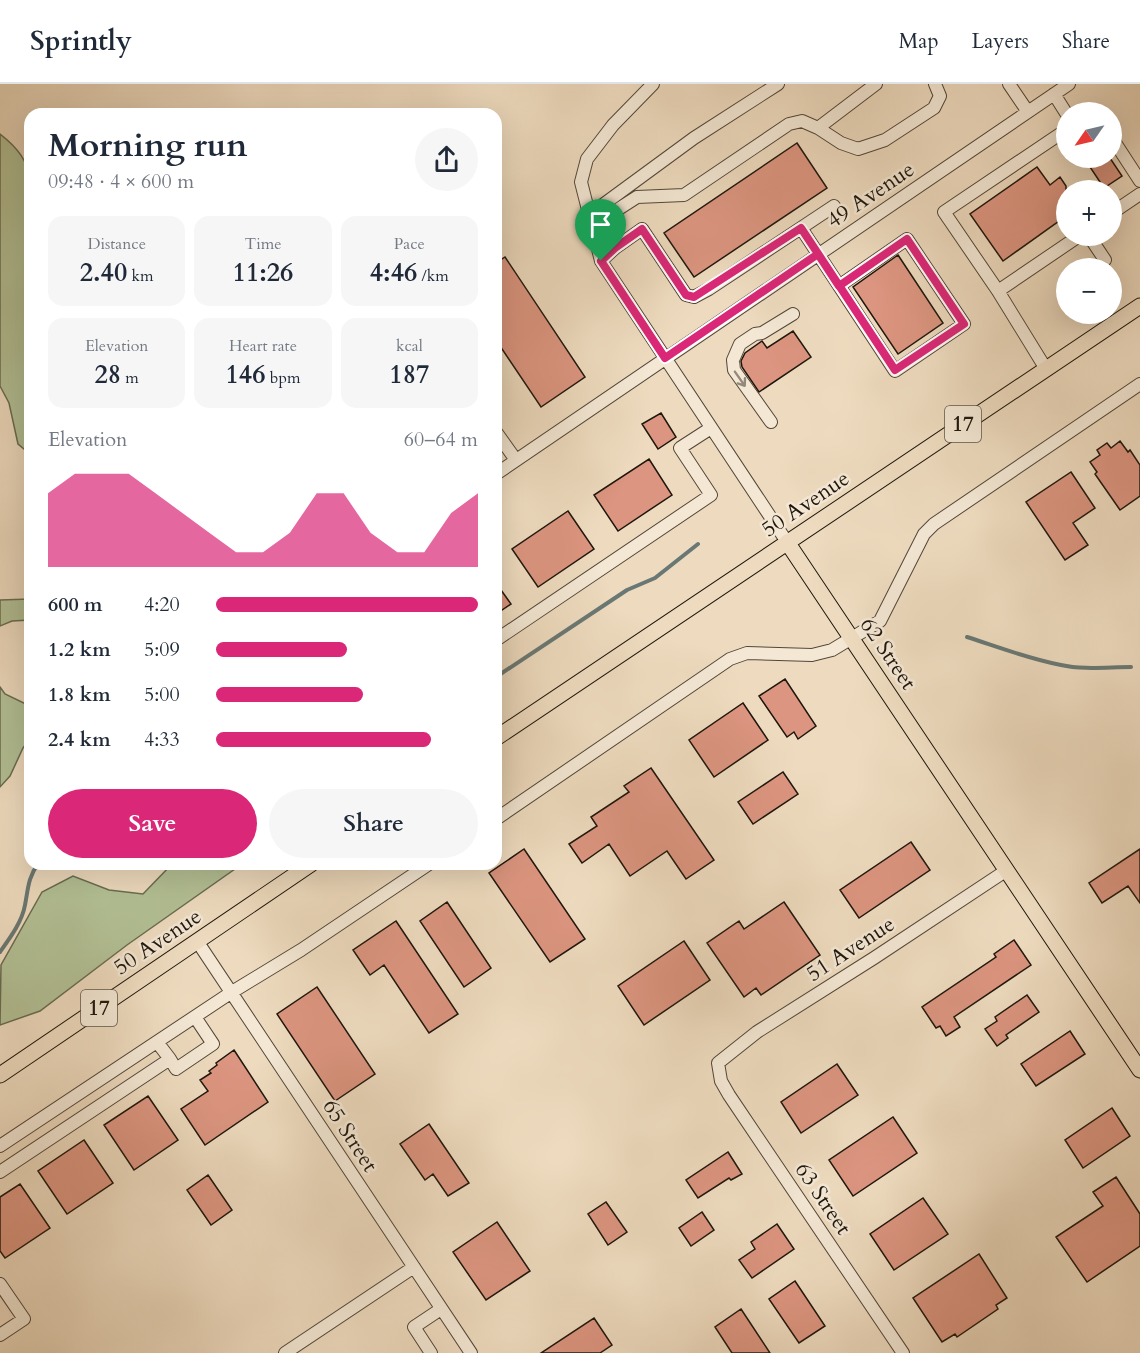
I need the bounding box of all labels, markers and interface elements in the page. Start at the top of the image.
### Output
text: Sprintly [30,22,132,60]
text: Map [899,27,939,56]
text: Layers [972,27,1029,56]
text: Share [1062,27,1110,56]
north arrow [1056,102,1122,168]
map controls [1056,102,1122,324]
text: Morning run [48,123,248,168]
button: share [415,128,478,191]
street label: 49 Avenue [821,154,920,235]
text: 09:48 · 4 × 600 m [48,168,194,195]
button: + [1056,180,1122,246]
pin [575,199,626,261]
icon: arrive [584,208,617,241]
text: Distance [87,233,146,255]
text: Time [244,233,282,255]
text: Pace [394,233,425,255]
text: 2.40 [80,255,127,290]
text: 11:26 [233,255,293,290]
text: 4:46 [370,255,417,290]
button: − [1056,258,1122,324]
text: km [127,265,154,287]
text: /km [417,265,449,287]
text: Elevation [85,335,148,357]
text: Heart rate [229,335,297,357]
text: kcal [396,335,423,357]
text: 28 [94,357,121,392]
text: 146 [226,357,266,392]
text: 187 [389,357,429,392]
text: m [121,367,139,389]
text: bpm [266,367,300,389]
one-way arrow [734,371,746,387]
road number: 17 [945,406,981,442]
text: Elevation [48,426,127,453]
text: 60–64 m [404,426,478,453]
street label: 50 Avenue [756,463,855,544]
text: 600 m [48,591,103,618]
text: 4:20 [144,591,180,618]
street label: 62 Street [853,611,923,696]
text: 1.2 km [48,636,111,663]
text: 5:09 [144,636,180,663]
text: 1.8 km [48,681,111,708]
text: 5:00 [144,681,180,708]
text: 2.4 km [48,726,111,753]
text: 4:33 [144,726,180,753]
button: Save [48,789,257,858]
button: Share [269,789,478,858]
street label: 50 Avenue [108,901,207,982]
street label: 51 Avenue [801,909,901,989]
road number: 17 [81,990,117,1026]
street label: 65 Street [315,1093,385,1178]
street label: 63 Street [788,1156,858,1241]

